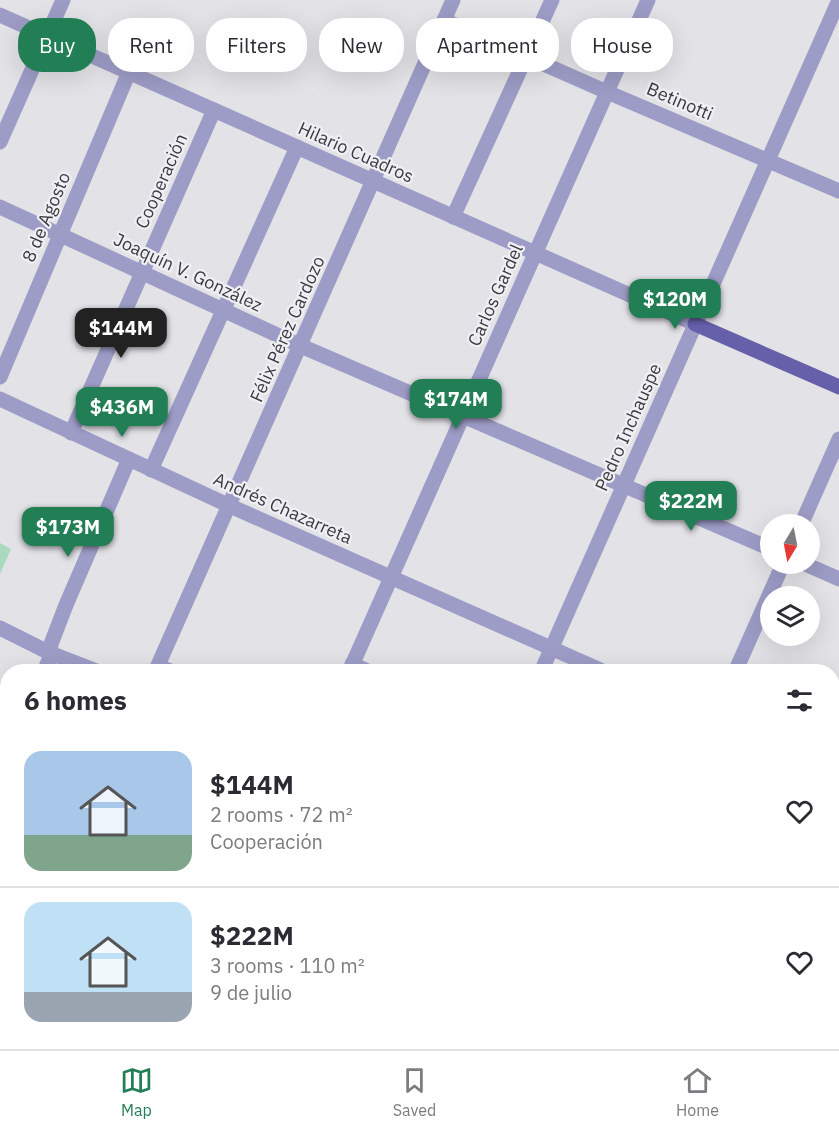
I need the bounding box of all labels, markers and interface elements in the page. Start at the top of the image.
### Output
chip: Buy [18,18,96,72]
chip: Rent [108,18,194,72]
chip: Filters [206,18,307,72]
chip: New [319,18,404,72]
chip: Apartment [416,18,559,72]
chip: House [571,18,673,72]
street label: Betinotti [643,77,717,125]
street label: Hilario Cuadros [295,116,417,188]
street label: Cooperación [130,130,192,232]
street label: 8 de Agosto [17,169,75,265]
street label: Joaquín V. González [110,227,266,317]
street label: Carlos Gardel [462,240,528,350]
street label: Félix Pérez Cardozo [244,252,330,406]
pin: $120M [633,279,717,330]
text: $120M [643,285,707,312]
pin: $144M [79,308,163,359]
text: $144M [89,314,153,341]
street label: Pedro Inchauspe [590,359,666,494]
pin: $174M [414,379,498,430]
text: $174M [424,385,488,412]
pin: $436M [80,387,164,438]
text: $436M [90,393,154,420]
street label: Andrés Chazarreta [210,467,356,549]
pin: $222M [649,481,733,532]
text: $222M [659,487,723,514]
pin: $173M [26,507,110,558]
text: $173M [36,513,100,540]
north arrow [760,514,820,574]
map controls [760,514,820,646]
button: layers [760,586,820,646]
text: 6 homes [24,683,127,717]
icon: filters [783,684,816,717]
text: $144M [210,767,294,801]
icon: home [72,775,144,847]
icon: heart [783,795,816,828]
text: 2 rooms · 72 m² [210,801,353,828]
text: Cooperación [210,828,323,855]
text: $222M [210,918,294,952]
icon: home [72,926,144,998]
icon: heart [783,946,816,979]
text: 3 rooms · 110 m² [210,952,365,979]
text: 9 de julio [210,979,292,1006]
tab: Map [120,1064,153,1120]
tab: Saved [393,1064,436,1120]
tab: Home [676,1064,719,1120]

